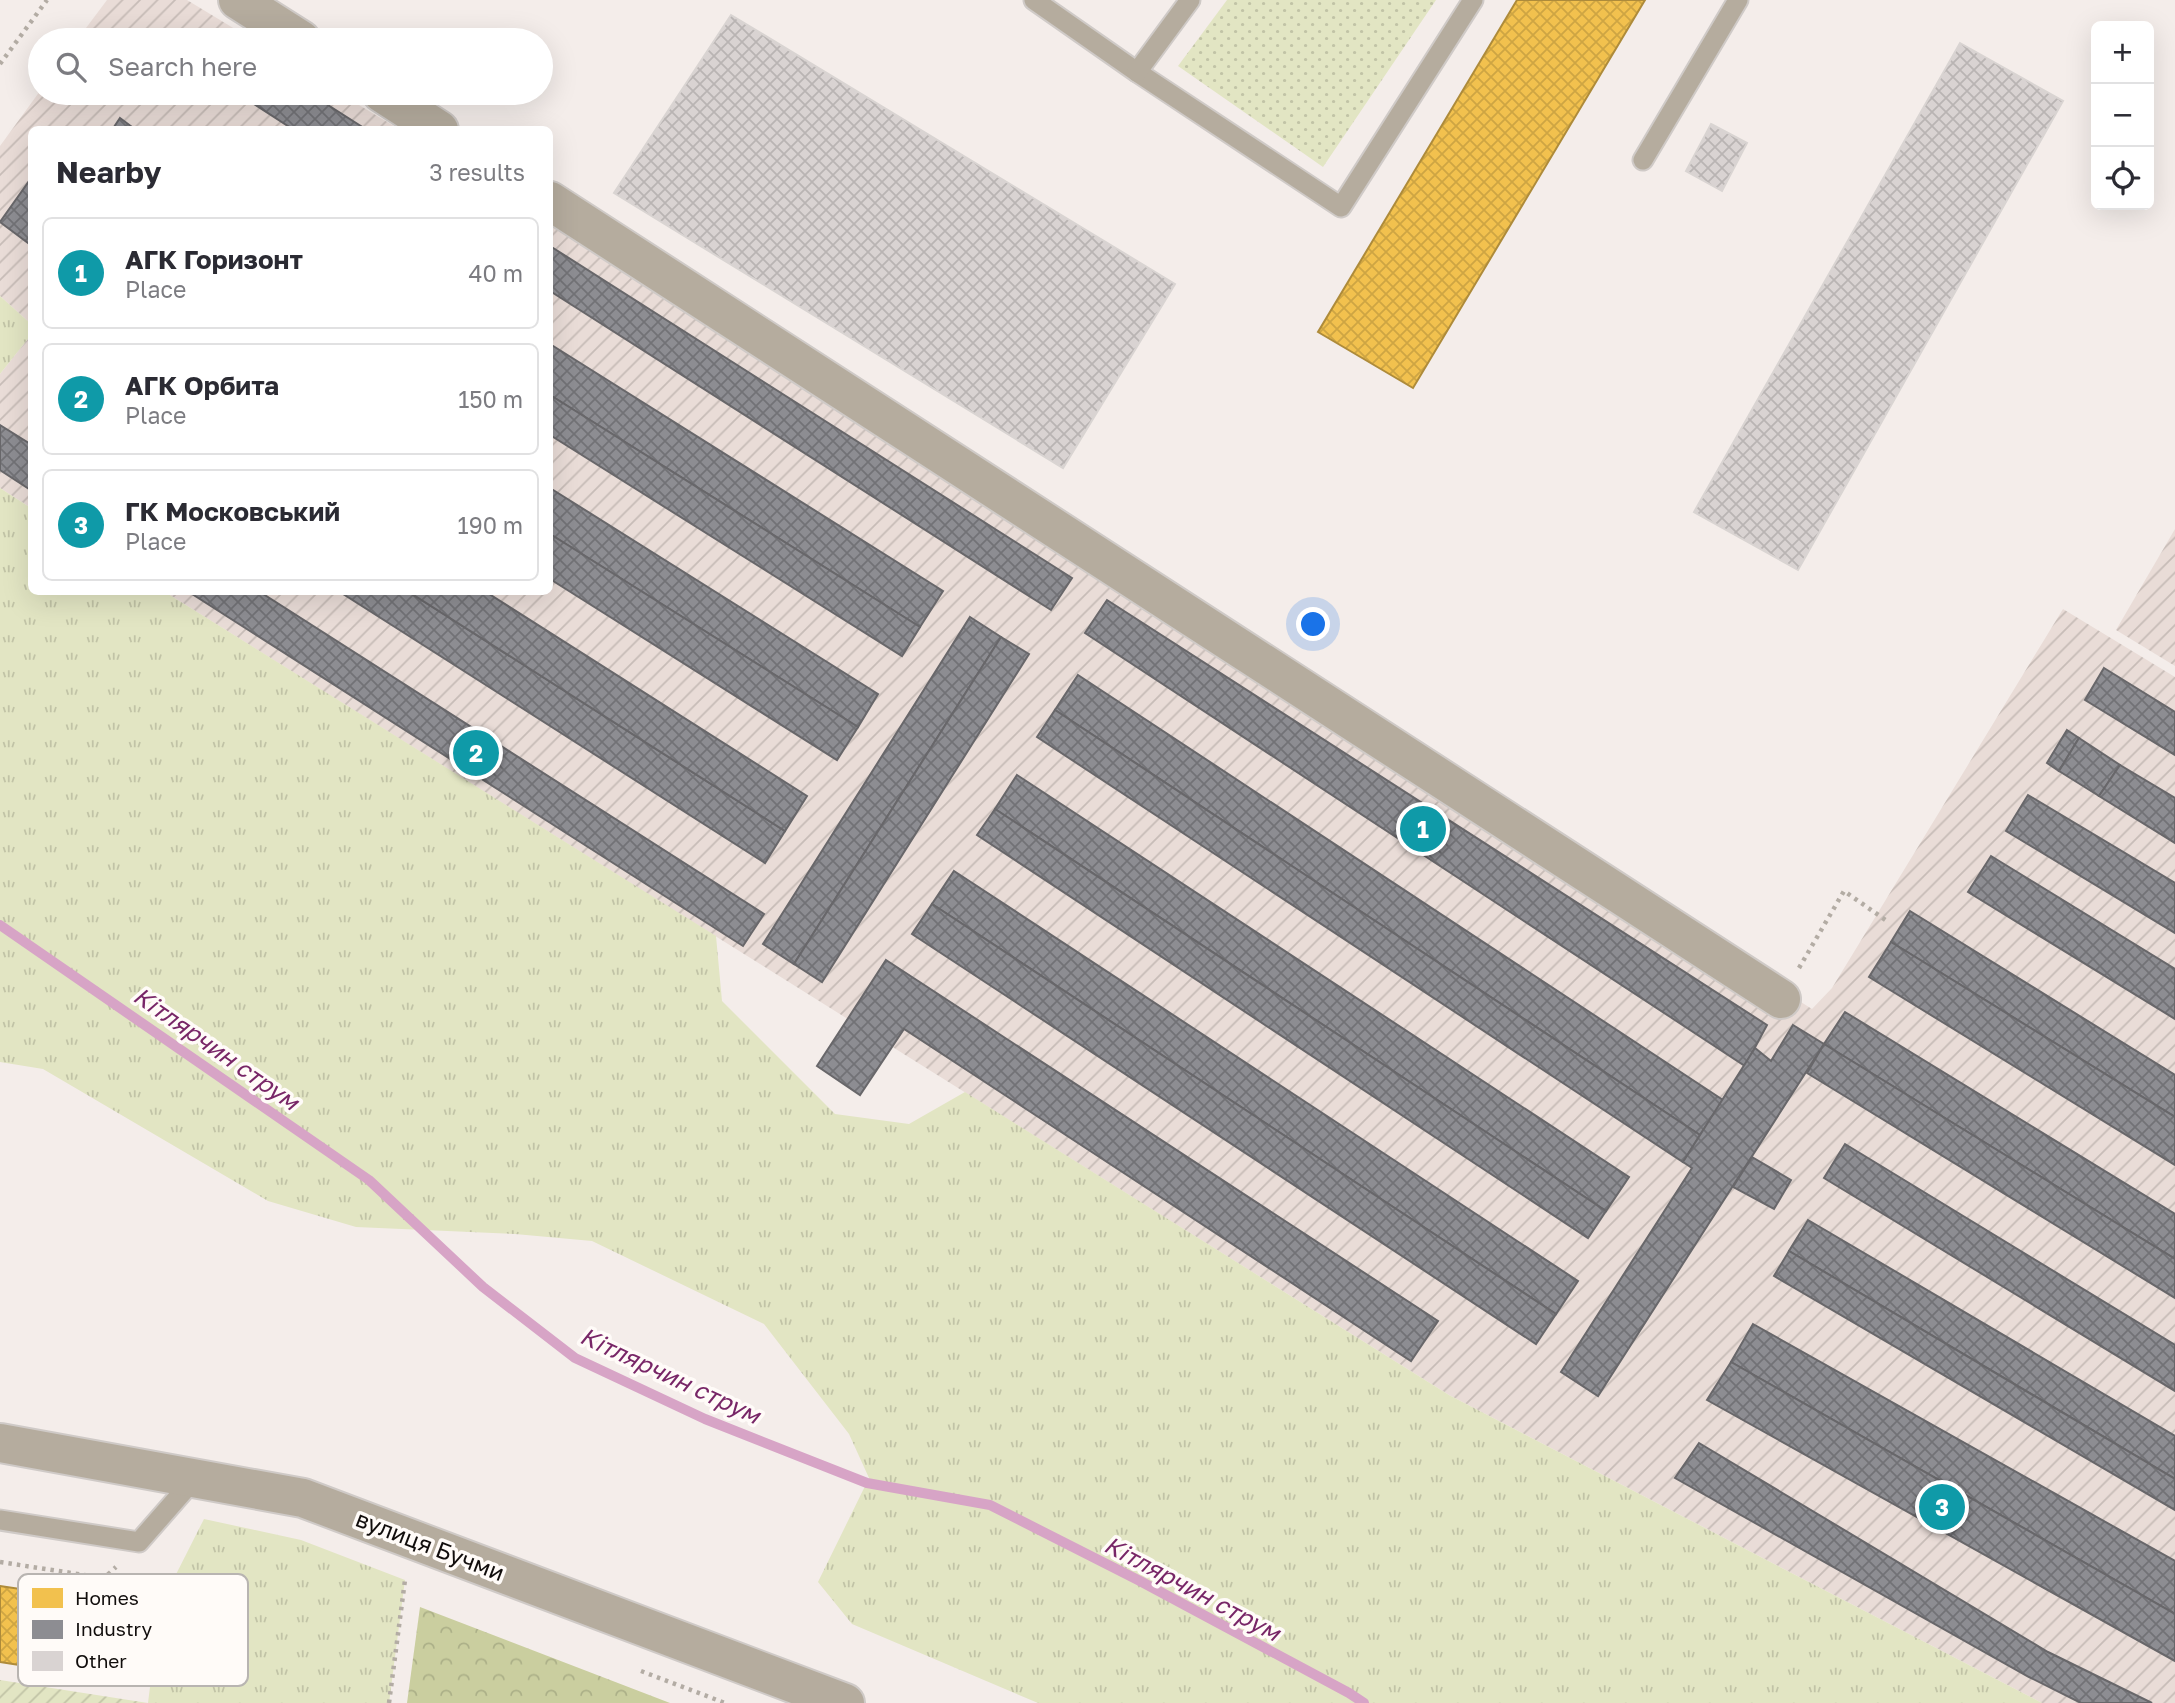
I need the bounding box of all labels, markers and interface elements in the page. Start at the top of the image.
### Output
map controls [2091,21,2154,210]
button: + [2091,21,2154,84]
search box [28,28,553,105]
icon: search [52,48,90,86]
text: Search here [108,51,257,82]
button: − [2091,84,2154,147]
button: locate [2091,147,2154,210]
text: Nearby [56,154,161,190]
text: 3 results [429,158,525,186]
text: АГК Горизонт [125,244,303,275]
text: 1 [75,259,87,287]
text: 40 m [469,259,523,287]
text: Place [125,275,186,303]
text: АГК Орбита [125,370,279,401]
text: 2 [74,385,88,413]
text: 150 m [458,385,523,413]
text: Place [125,401,186,429]
text: ГК Московський [125,496,340,527]
text: 3 [74,511,88,539]
text: 190 m [458,511,523,539]
text: Place [125,527,186,555]
your location [1296,607,1330,641]
pin: 2 [453,727,499,779]
pin: 1 [1400,803,1446,855]
water label: Кітлярчин струм [128,980,306,1117]
water label: Кітлярчин струм [576,1320,767,1431]
pin: 3 [1919,1481,1965,1533]
street label: вулиця Бучми [352,1504,509,1586]
water label: Кітлярчин струм [1099,1529,1287,1648]
legend [18,1574,248,1686]
text: Homes [75,1586,139,1609]
text: Industry [75,1617,152,1640]
text: Other [75,1649,127,1672]

